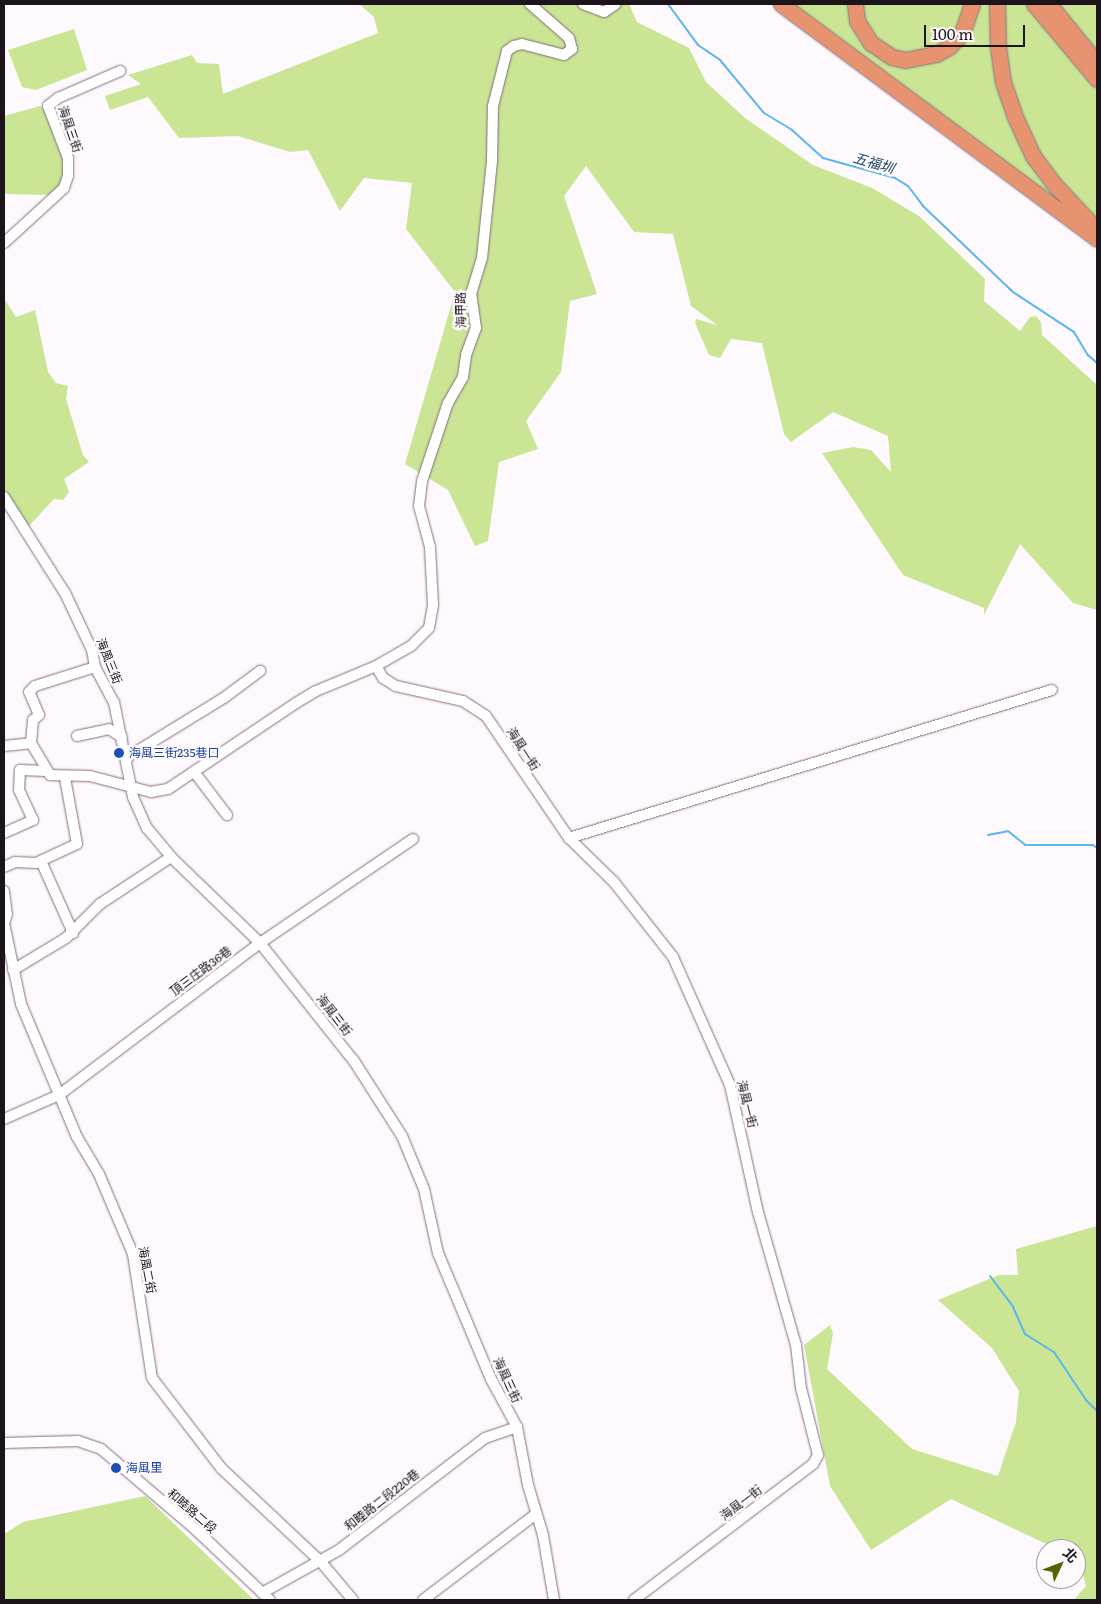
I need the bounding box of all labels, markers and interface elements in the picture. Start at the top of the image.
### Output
scale bar [926,15,1027,47]
text: 100 m [932,22,973,45]
street label: 海風三街 [55,104,85,154]
water label: 五福圳 [851,148,897,176]
street label: 海甲路 [453,292,469,328]
street label: 海風三街 [93,636,125,686]
street label: 海風一街 [504,725,542,773]
place label: 海風三街235巷口 [129,746,220,760]
marker: 海風三街235巷口 [113,747,125,759]
street label: 頂三庄路36巷 [168,943,234,999]
street label: 海風三街 [314,992,354,1038]
street label: 海風一街 [734,1079,760,1129]
street label: 海風二街 [135,1245,159,1295]
street label: 海風三街 [490,1355,524,1405]
place label: 海風里 [126,1461,162,1475]
marker: 海風里 [110,1462,122,1474]
street label: 和睦路二段220巷 [342,1466,422,1534]
street label: 海風一街 [717,1483,765,1523]
street label: 和睦路二段 [165,1486,219,1536]
north arrow [1036,1539,1086,1589]
text: 北 [1059,1543,1083,1566]

